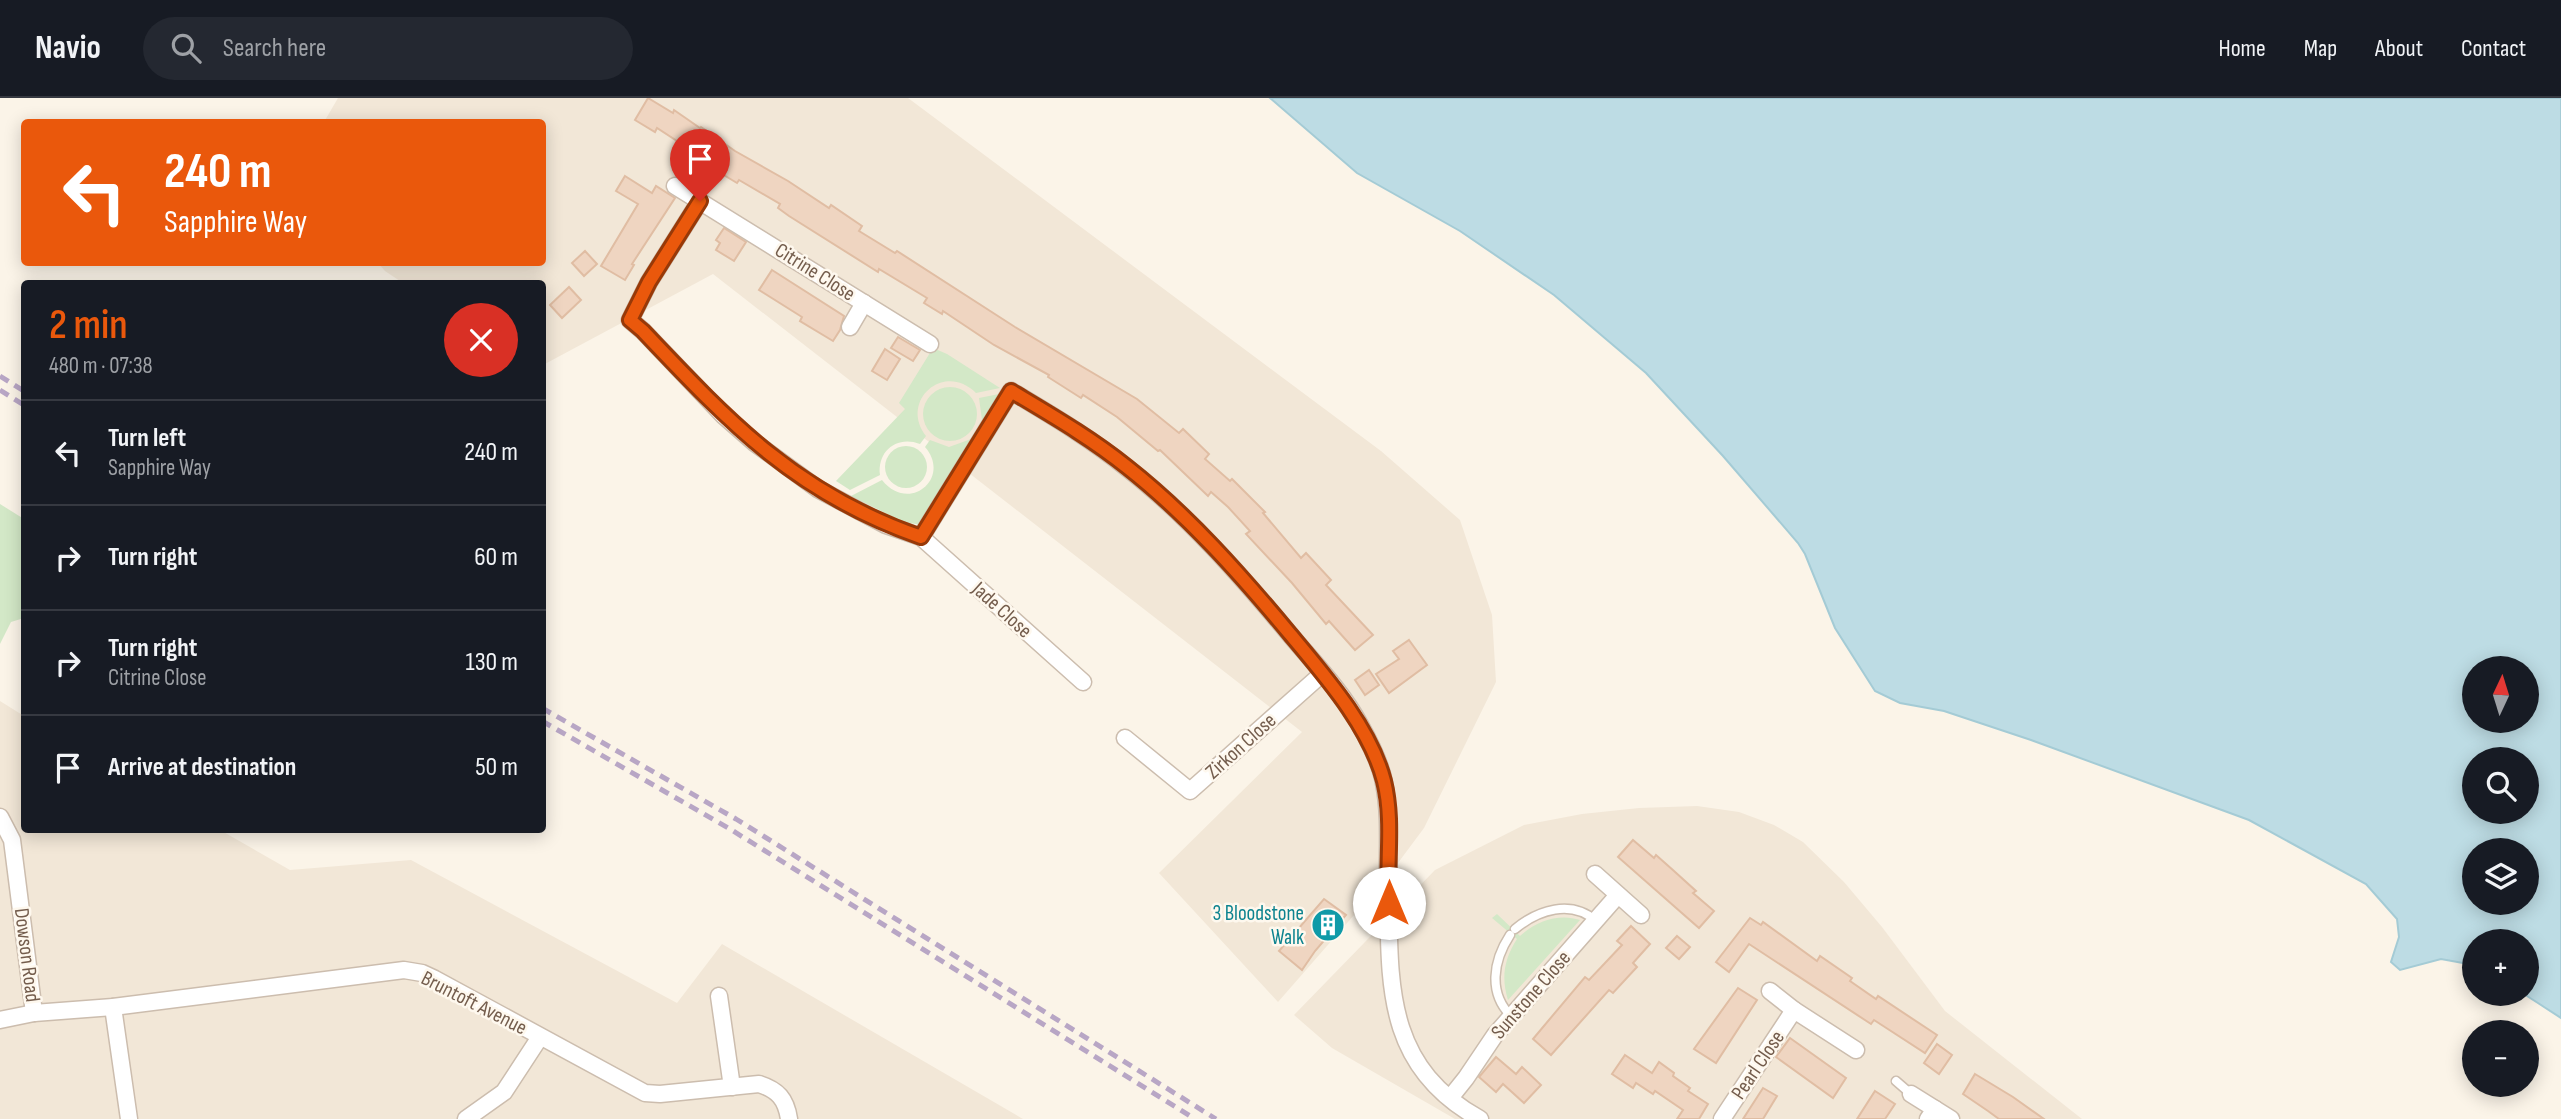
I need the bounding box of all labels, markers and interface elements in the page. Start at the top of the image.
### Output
search box [143,17,633,80]
text: Navio [35,28,101,68]
icon: search [167,29,205,67]
text: Search here [223,33,326,64]
text: Home [2218,34,2266,63]
text: Map [2304,34,2337,63]
text: About [2375,34,2423,63]
text: Contact [2461,34,2526,63]
pin [670,129,730,201]
icon: arrive [681,140,719,178]
text: 240 m [164,143,272,202]
icon: left [49,147,140,238]
text: Sapphire Way [164,203,307,242]
street label: Citrine Close [770,238,860,306]
text: 2 min [49,300,128,351]
button: close [444,303,518,377]
text: 480 m · 07:38 [49,352,153,380]
text: Turn left [108,423,186,454]
icon: left [49,434,87,472]
text: 240 m [464,437,518,468]
text: Sapphire Way [108,454,211,482]
icon: right [49,539,87,577]
text: Turn right [108,542,197,573]
text: 60 m [474,542,518,573]
street label: Jade Close [966,576,1037,643]
text: Turn right [108,633,197,664]
icon: right [49,644,87,682]
text: 130 m [466,647,518,678]
north arrow [2462,656,2539,733]
map controls [2462,656,2539,1097]
text: Citrine Close [108,664,207,692]
street label: Zirkon Close [1201,708,1281,784]
button: search [2462,747,2539,824]
icon: arrive [49,749,87,787]
text: Arrive at destination [108,752,296,783]
text: 50 m [475,752,518,783]
button: layers [2462,838,2539,915]
position arrow [1352,866,1426,940]
place label: 3 Bloodstone Walk [1213,901,1304,950]
building icon: 3 Bloodstone Walk [1309,906,1347,944]
street label: Dowson Road [9,907,45,1003]
button: + [2462,929,2539,1006]
street label: Sunstone Close [1486,946,1576,1044]
street label: Bruntoft Avenue [417,966,531,1040]
button: − [2462,1020,2539,1097]
street label: Pearl Close [1726,1026,1790,1104]

